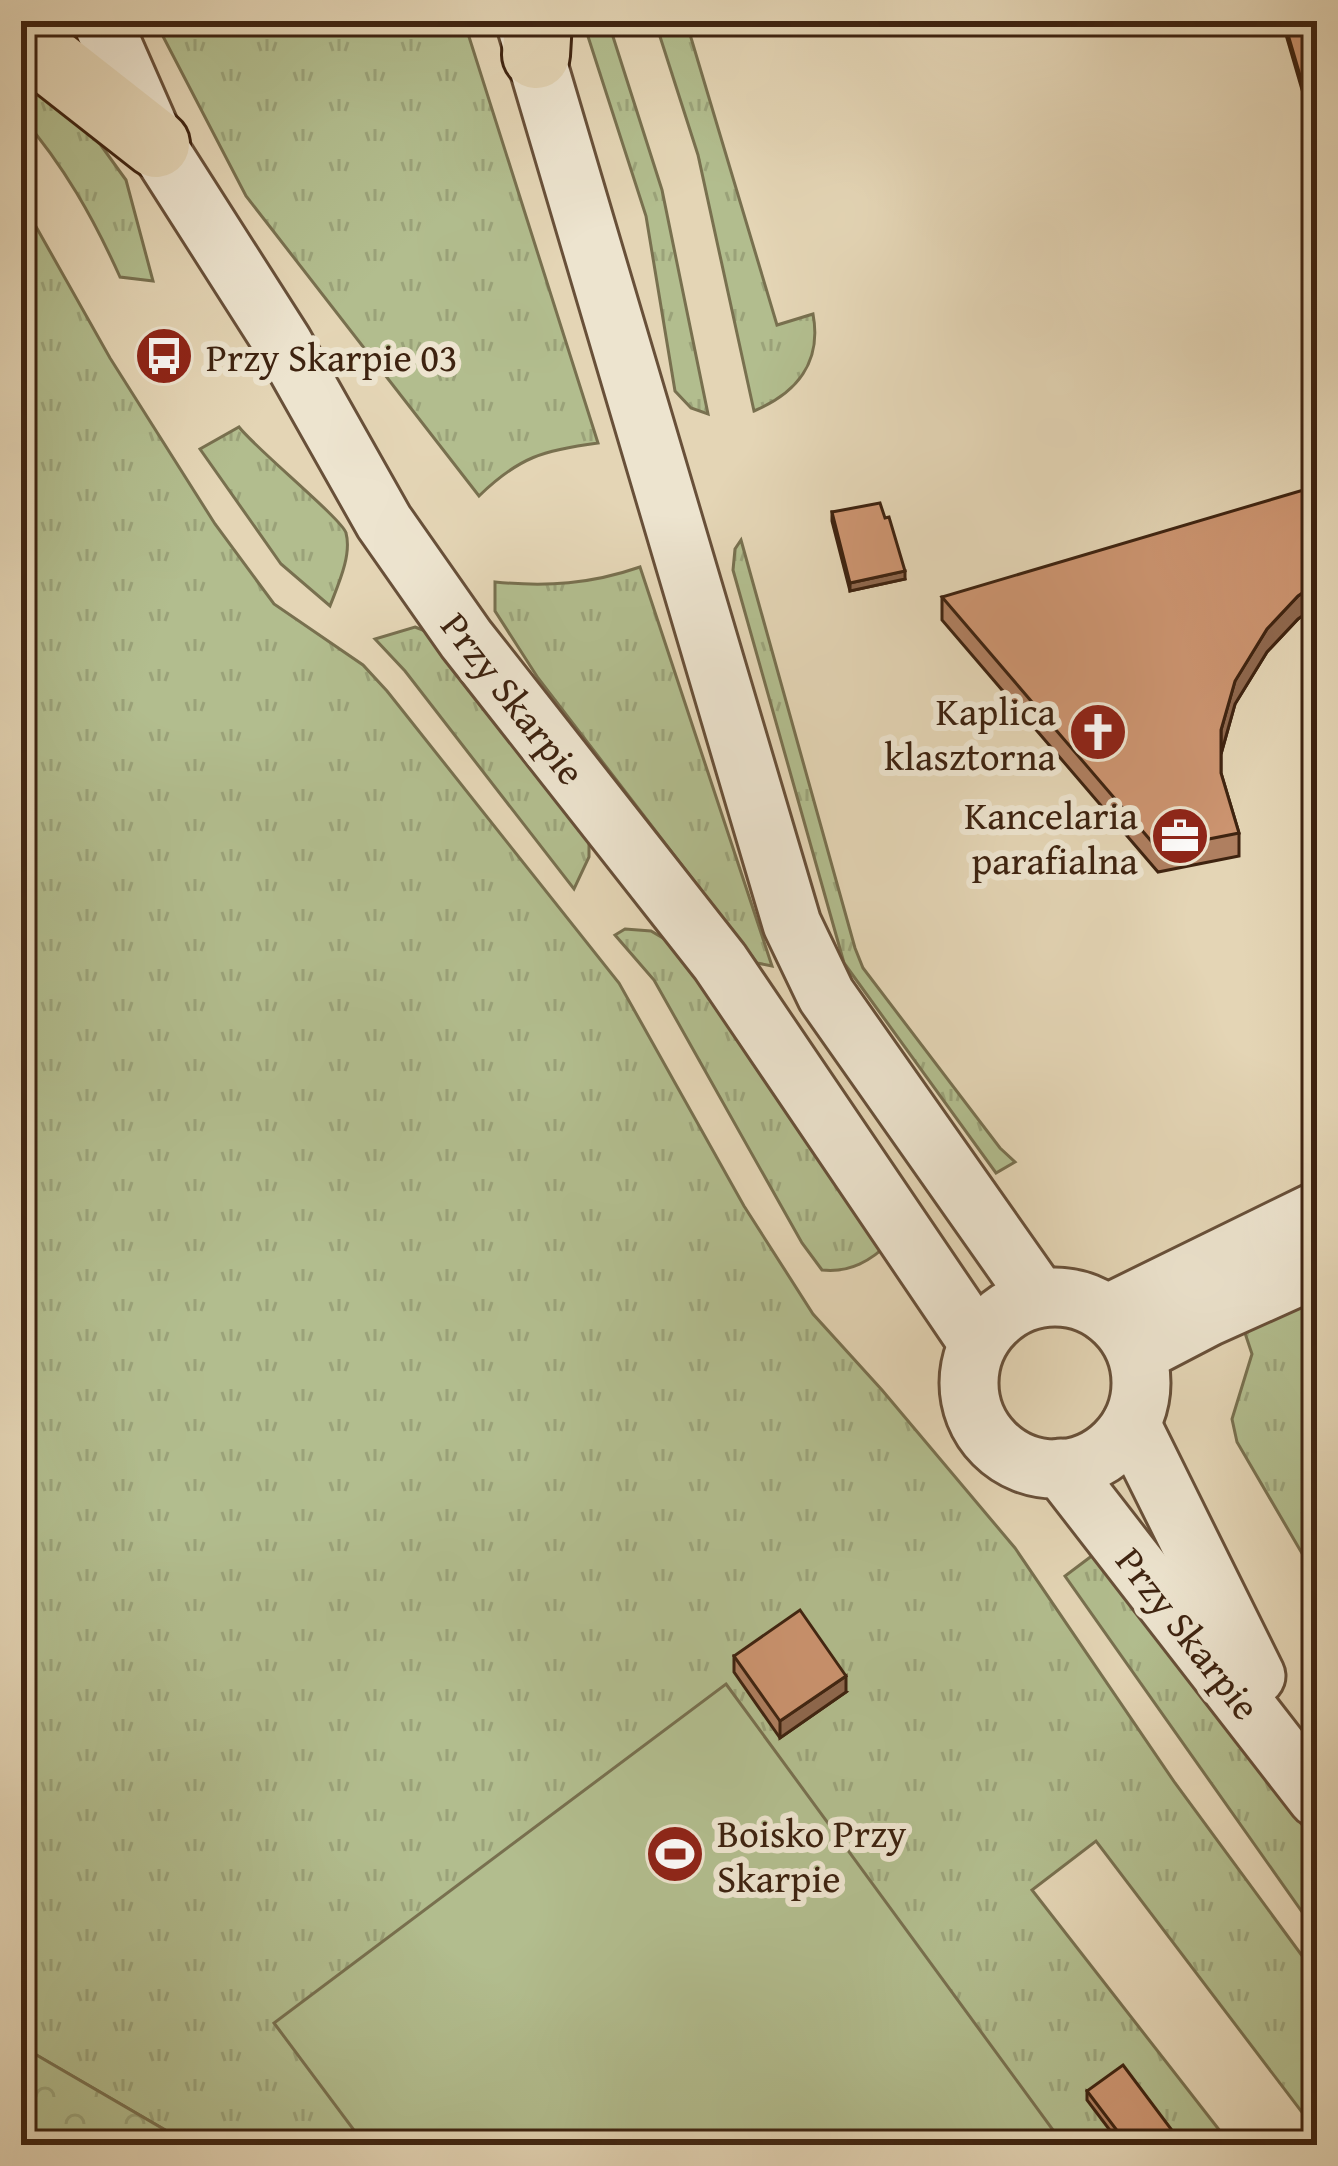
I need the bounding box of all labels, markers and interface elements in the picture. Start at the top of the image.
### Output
bus stop icon: Przy Skarpie 03 [133,325,195,387]
place label: Przy Skarpie 03 [206,328,458,385]
street label: Przy Skarpie [428,599,600,797]
place label: Kaplica klasztorna [884,682,1057,784]
church icon: Kaplica klasztorna [1067,701,1129,763]
place label: Kancelaria parafialna [964,786,1139,888]
office icon: Kancelaria parafialna [1149,805,1211,867]
street label: Przy Skarpie [1103,1534,1275,1732]
place label: Boisko Przy Skarpie [717,1804,907,1906]
sports icon: Boisko Przy Skarpie [644,1823,706,1885]

